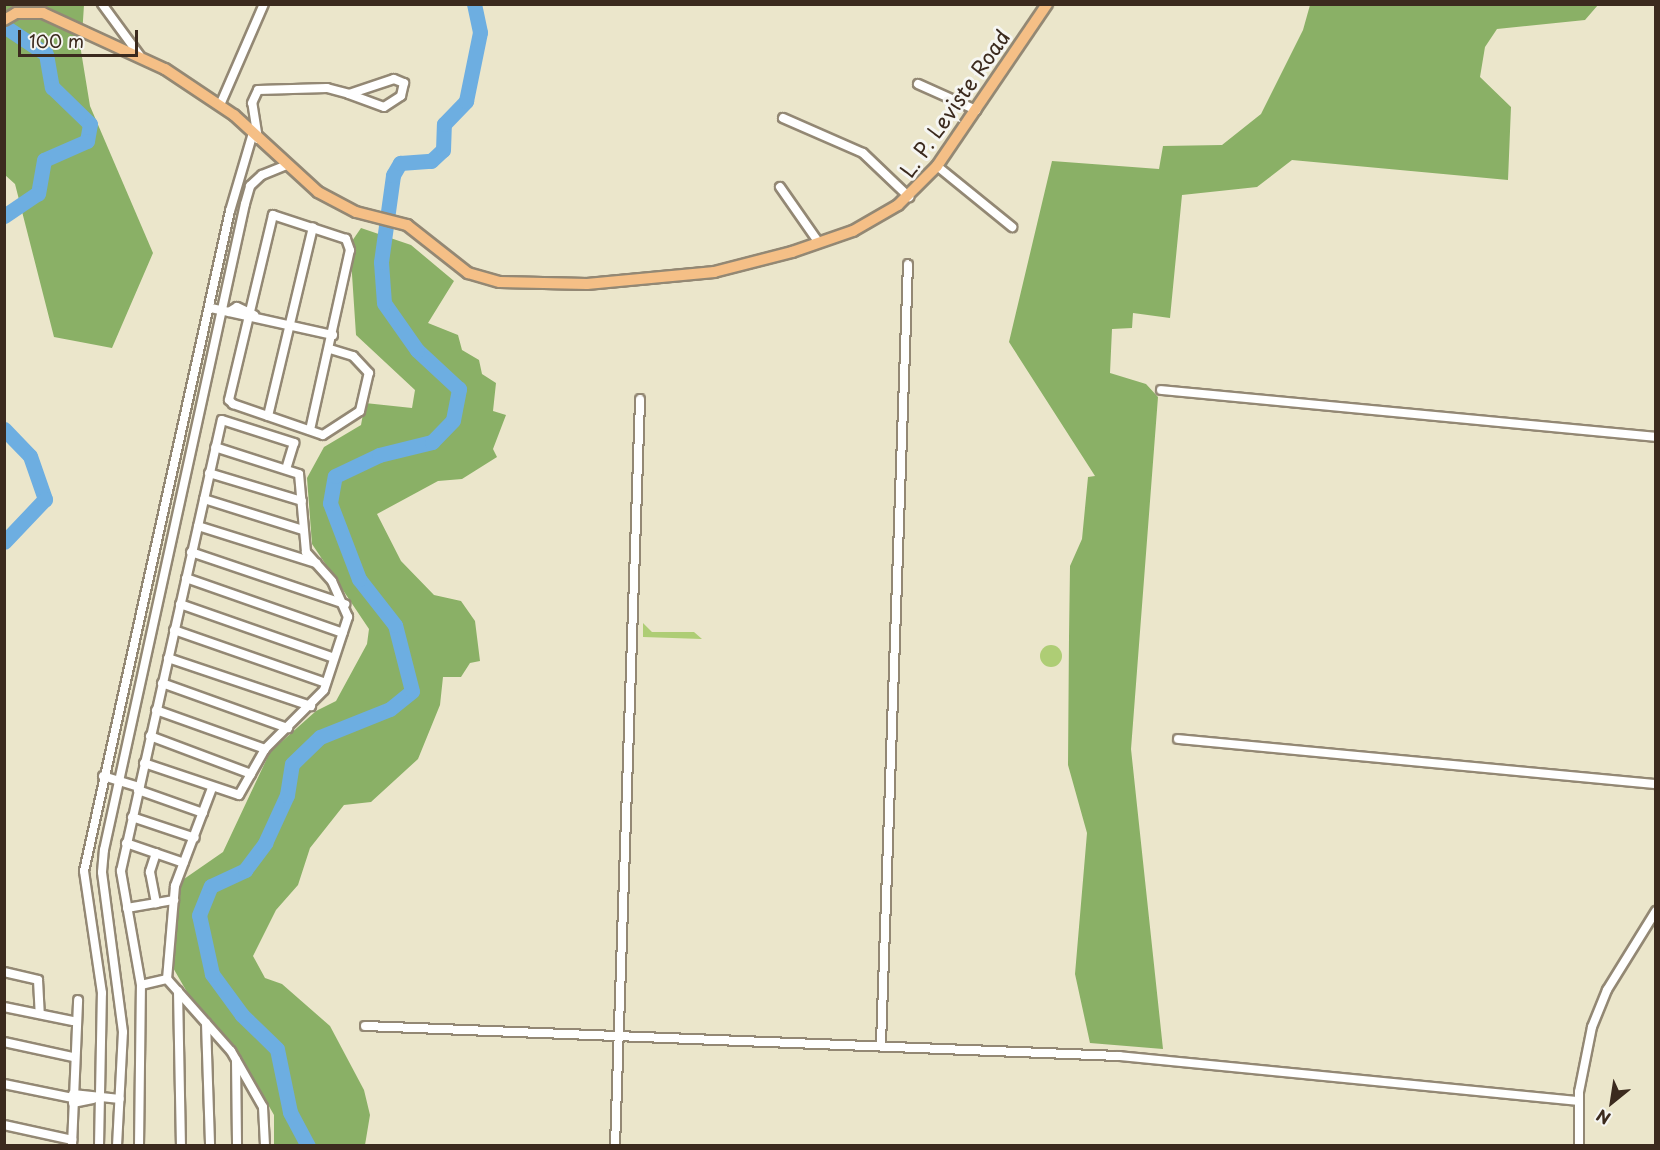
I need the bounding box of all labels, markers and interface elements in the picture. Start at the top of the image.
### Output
scale bar [21,18,141,56]
street label: L. P. Leviste Road [894,25,1014,181]
text: 100 m [29,27,84,54]
north arrow [1582,1072,1642,1132]
text: N [1592,1104,1614,1131]

